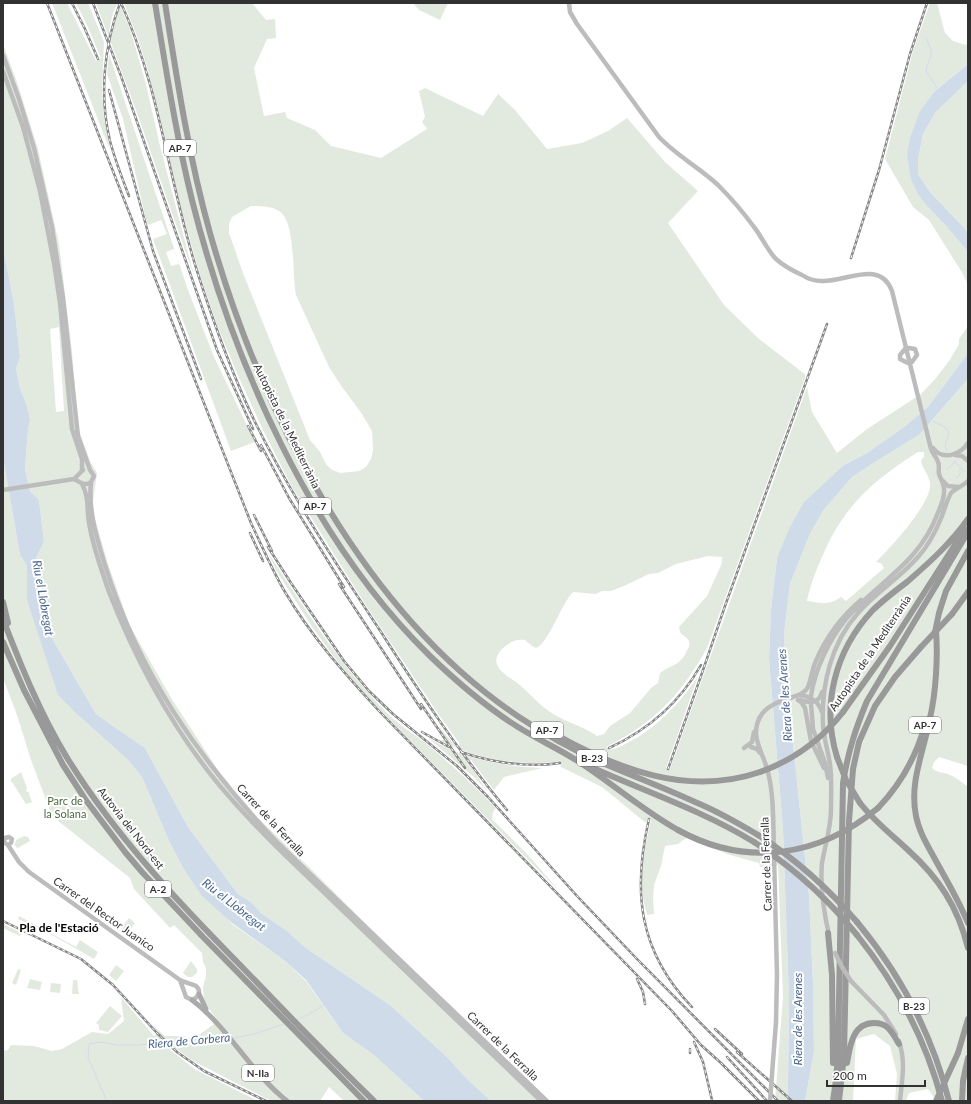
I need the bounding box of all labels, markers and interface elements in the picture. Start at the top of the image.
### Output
road number: AP-7 [164,140,196,156]
street label: Autopista de la Mediterrània [252,361,323,490]
road number: AP-7 [299,498,331,514]
water label: Riu el Llobregat [29,559,58,638]
street label: Autopista de la Mediterrània [826,592,913,713]
water label: Riera de les Arenes [774,648,795,742]
road number: AP-7 [909,717,941,733]
road number: AP-7 [531,722,563,738]
road number: B-23 [577,750,607,766]
street label: Carrer de la Ferralla [234,781,308,859]
street label: Autovia del Nord-est [95,784,167,871]
park label: Parc de la Solana [44,794,86,820]
street label: Carrer de la Ferralla [757,817,774,911]
street label: Carrer del Rector Juanico [51,874,157,954]
water label: Riu el Llobregat [199,875,270,935]
road number: A-2 [145,881,171,897]
district label: Pla de l'Estació [19,920,99,935]
water label: Riera de les Arenes [790,972,805,1065]
road number: B-23 [899,998,929,1014]
street label: Carrer de la Ferralla [465,1008,542,1083]
water label: Riera de Corbera [147,1029,231,1052]
scale bar [827,1062,925,1088]
road number: N-IIa [242,1065,274,1081]
text: 200 m [833,1068,867,1083]

